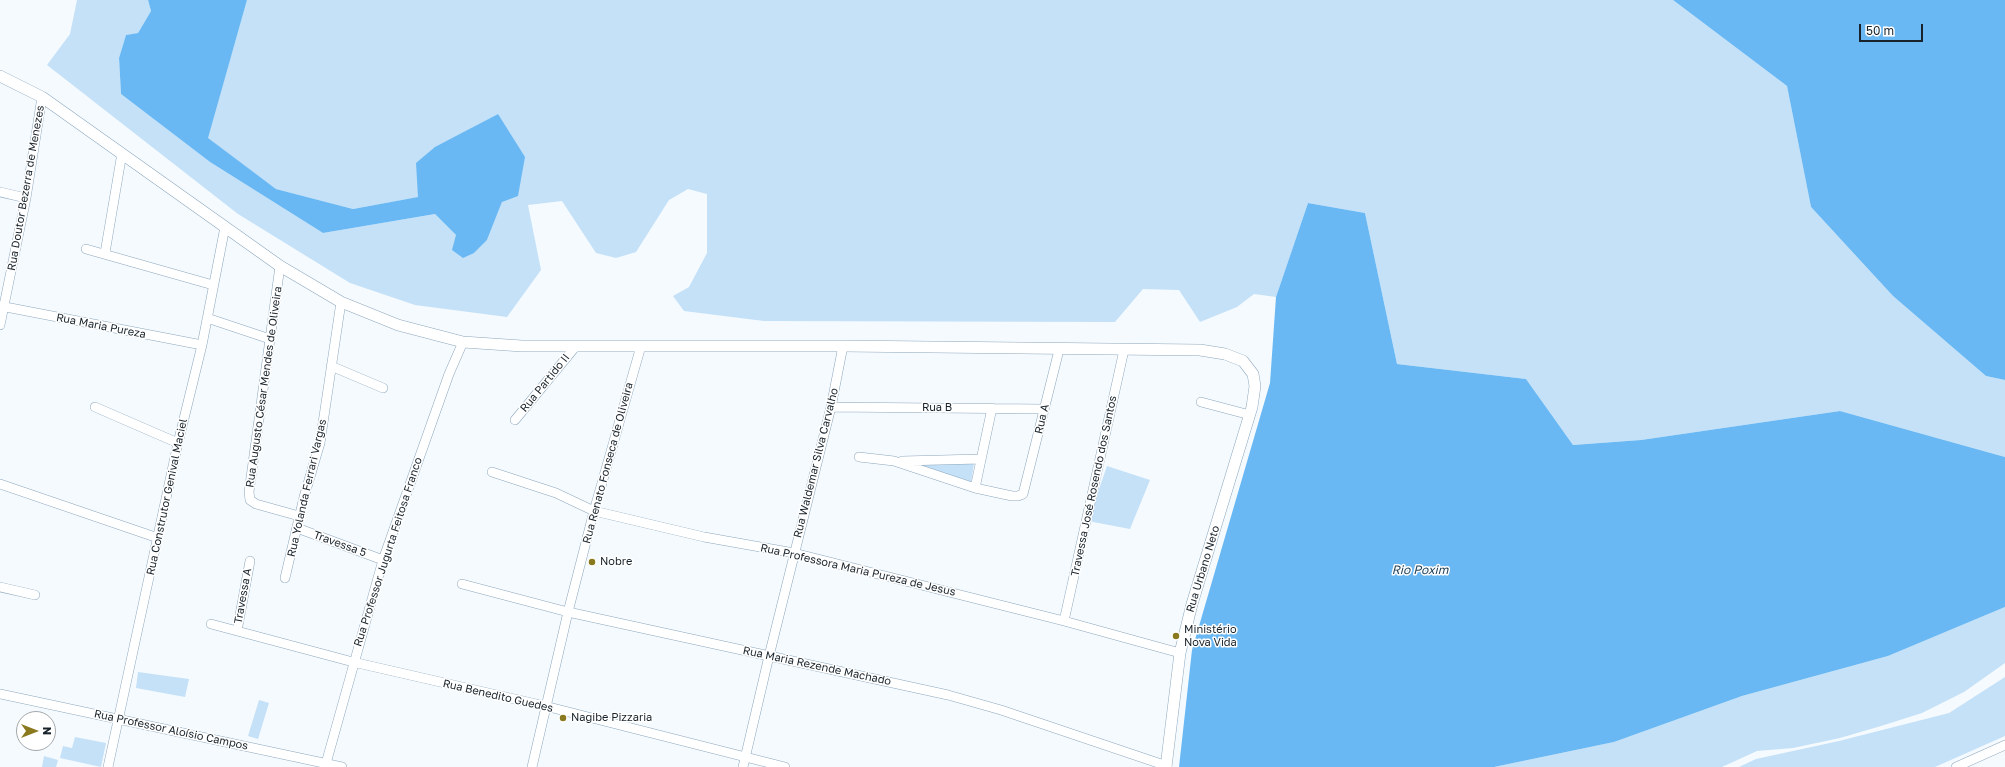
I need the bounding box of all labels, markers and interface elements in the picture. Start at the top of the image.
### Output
scale bar [1861,16,1925,42]
text: 50 m [1866,23,1894,38]
street label: Rua Doutor Bezerra de Menezes [5,104,47,272]
street label: Rua Augusto César Mendes de Oliveira [243,286,285,488]
street label: Rua Maria Pureza [55,311,147,341]
street label: Rua Partido II [518,351,572,415]
street label: Rua Renato Fonseca de Oliveira [580,381,636,545]
street label: Rua Waldemar Silva Carvalho [791,387,841,539]
street label: Travessa José Rosendo dos Santos [1068,394,1120,578]
street label: Rua B [922,401,952,415]
street label: Rua A [1032,403,1052,435]
street label: Rua Construtor Genival Maciel [144,418,190,576]
street label: Rua Yolanda Ferrari Vargas [285,418,329,558]
street label: Rua Professor Jugurta Feitosa Franco [351,456,425,648]
street label: Rua Urbano Neto [1184,524,1222,614]
street label: Travessa 5 [312,528,368,560]
street label: Rua Professora Maria Pureza de Jesus [759,541,957,599]
place label: Nobre [600,555,632,569]
marker: Nobre [587,557,597,567]
water label: Rio Poxim [1392,563,1448,577]
street label: Travessa A [232,567,254,625]
place label: Ministério Nova Vida [1184,623,1237,649]
marker: Ministério Nova Vida [1171,631,1181,641]
street label: Rua Maria Rezende Machado [742,644,892,688]
street label: Rua Benedito Guedes [441,677,555,715]
street label: Rua Professor Aloísio Campos [93,707,249,753]
north arrow [16,711,56,751]
place label: Nagibe Pizzaria [571,711,652,725]
marker: Nagibe Pizzaria [558,713,568,723]
text: N [41,727,54,735]

